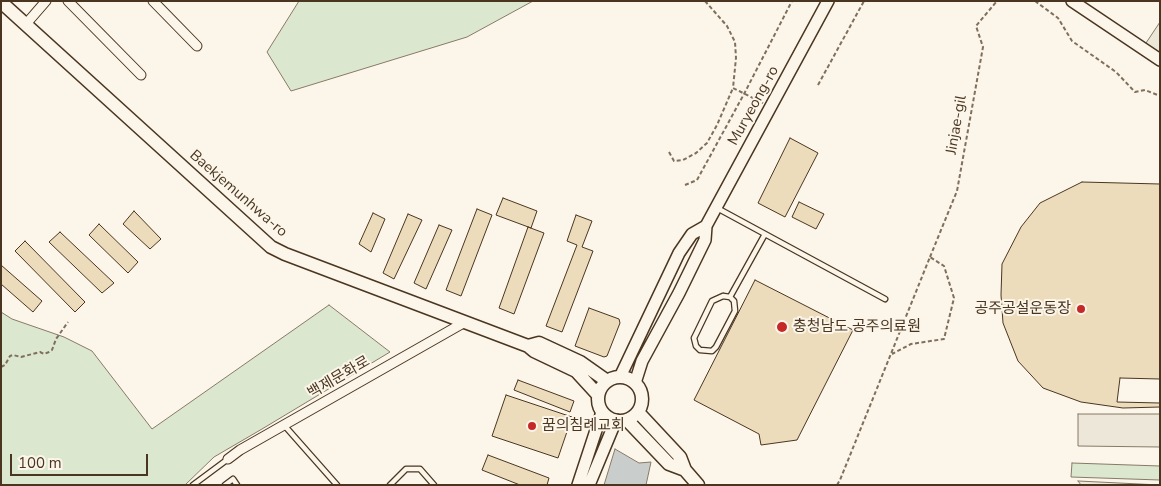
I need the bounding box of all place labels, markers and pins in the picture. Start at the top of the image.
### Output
place label: 공주공설운동장 [974,300,1071,318]
marker: 공주공설운동장 [1075,303,1087,315]
place label: 충청남도 공주의료원 [793,318,921,336]
marker: 충청남도 공주의료원 [775,320,789,334]
place label: 꿈의침례교회 [542,417,625,435]
marker: 꿈의침례교회 [526,420,538,432]

